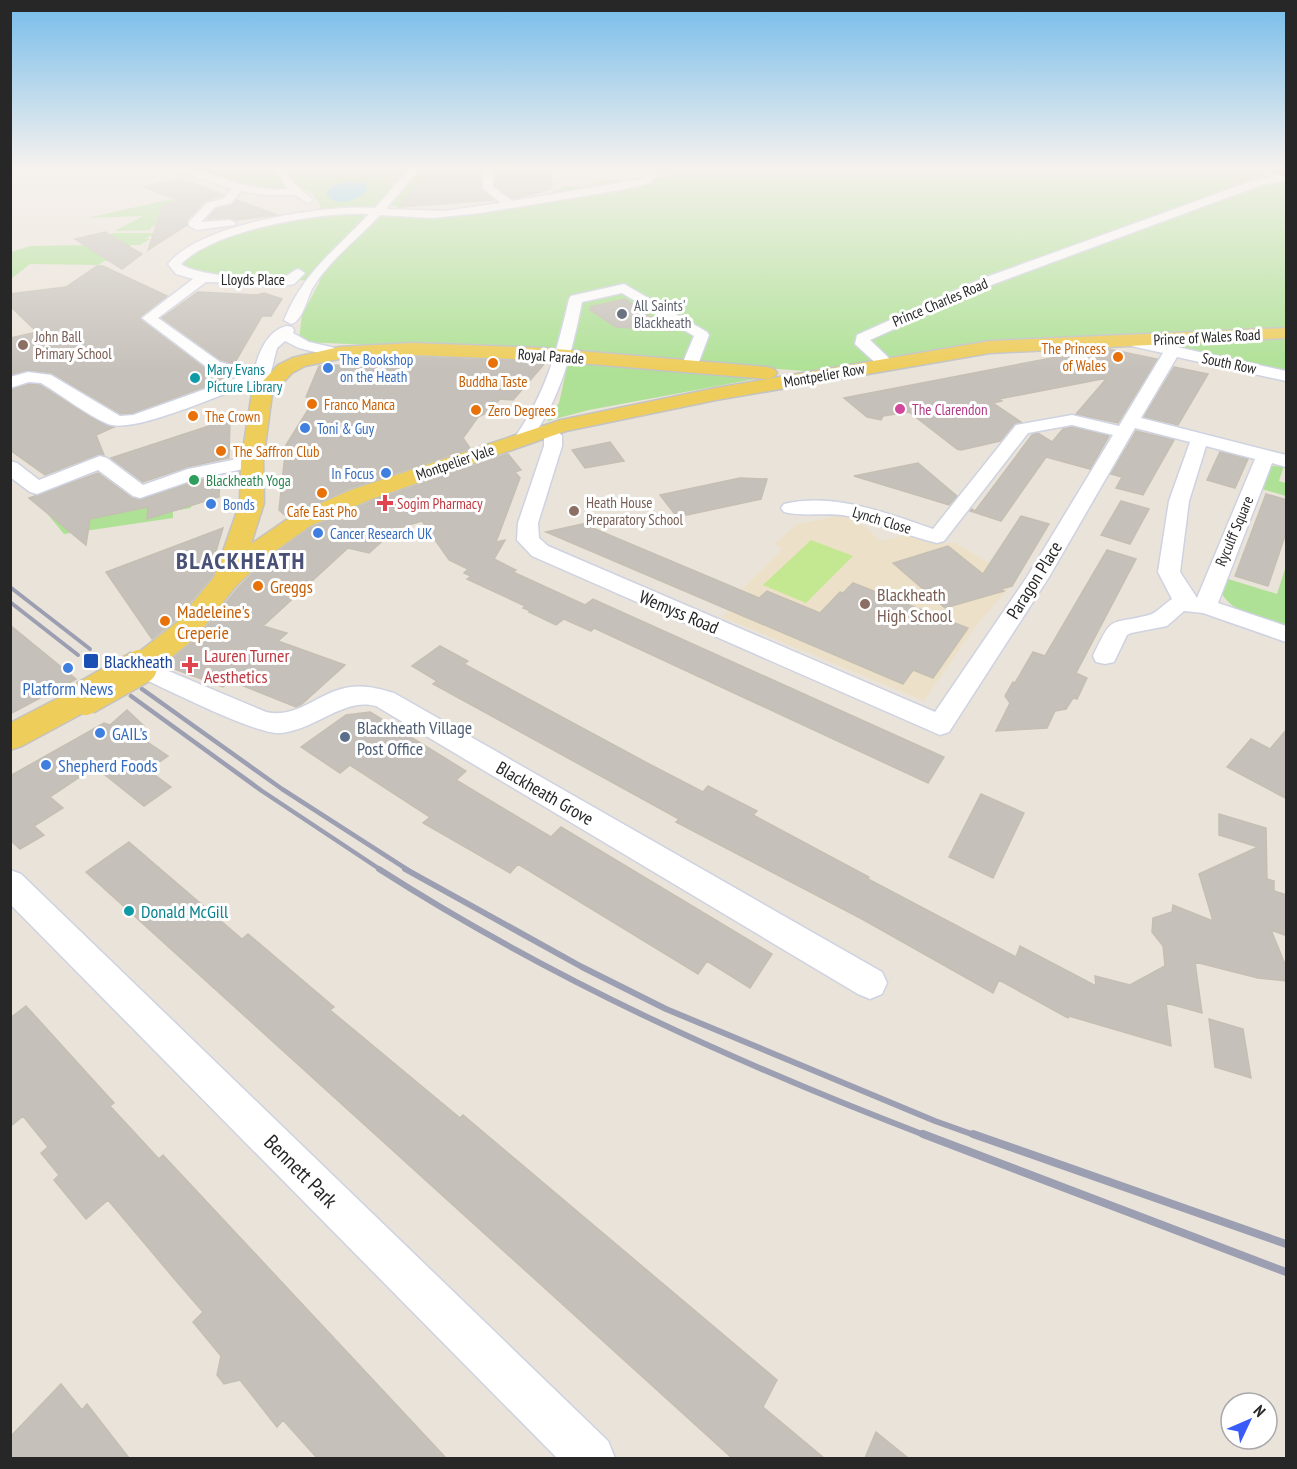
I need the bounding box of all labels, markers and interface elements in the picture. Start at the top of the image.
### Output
street label: Lloyds Place [221,270,285,289]
street label: Prince Charles Road [889,273,991,331]
place label: All Saints' Blackheath [634,296,691,332]
marker: All Saints' Blackheath [615,307,629,321]
street label: Prince of Wales Road [1153,325,1261,349]
place label: John Ball Primary School [34,327,112,363]
marker: John Ball Primary School [16,338,30,352]
place label: The Princess of Wales [1042,339,1106,375]
street label: Royal Parade [517,344,585,368]
street label: South Row [1200,348,1258,378]
place label: The Bookshop on the Heath [340,350,413,386]
marker: The Princess of Wales [1111,350,1125,364]
marker: Buddha Taste [486,356,500,370]
street label: Montpelier Row [782,359,866,391]
place label: Mary Evans Picture Library [207,360,283,396]
marker: The Bookshop on the Heath [321,361,335,375]
marker: Mary Evans Picture Library [188,371,202,385]
place label: Buddha Taste [459,372,527,391]
place label: Franco Manca [324,395,395,414]
marker: Franco Manca [305,397,319,411]
place label: The Clarendon [912,400,988,419]
place label: Zero Degrees [488,401,556,420]
marker: The Clarendon [893,402,907,416]
marker: Zero Degrees [469,403,483,417]
place label: The Crown [205,407,260,426]
marker: The Crown [186,409,200,423]
place label: Toni & Guy [317,419,375,438]
marker: Toni & Guy [298,421,312,435]
street label: Montpelier Vale [413,440,497,484]
place label: The Saffron Club [233,442,320,461]
marker: The Saffron Club [214,444,228,458]
place label: In Focus [331,464,374,483]
marker: In Focus [379,466,393,480]
place label: Blackheath Yoga [206,471,291,490]
marker: Blackheath Yoga [187,473,201,487]
marker: Cafe East Pho [315,486,329,500]
place label: Heath House Preparatory School [586,493,684,529]
street label: Ryculff Square [1211,493,1257,569]
place label: Sogim Pharmacy [397,494,483,513]
place label: Bonds [223,495,255,514]
marker: Sogim Pharmacy [378,496,392,510]
marker: Bonds [204,497,218,511]
place label: Cafe East Pho [287,502,357,521]
street label: Lynch Close [850,502,914,538]
marker: Heath House Preparatory School [567,504,581,518]
place label: Cancer Research UK [330,524,433,543]
marker: Cancer Research UK [311,526,325,540]
street label: Paragon Place [1001,537,1067,623]
district label: BLACKHEATH [176,545,306,576]
place label: Greggs [270,575,313,598]
marker: Greggs [251,579,265,593]
place label: Blackheath High School [877,583,953,627]
street label: Wemyss Road [636,585,722,639]
marker: Blackheath High School [858,597,872,611]
place label: Madeleine's Creperie [177,600,250,644]
marker: Madeleine's Creperie [158,614,172,628]
place label: Lauren Turner Aesthetics [204,644,289,688]
place label: Blackheath [104,650,173,673]
marker: Blackheath [82,652,100,670]
marker: Lauren Turner Aesthetics [181,656,199,674]
marker: Platform News [61,661,75,675]
place label: Platform News [23,677,113,700]
place label: Blackheath Village Post Office [357,716,472,760]
place label: GAIL's [112,722,148,745]
marker: GAIL's [93,726,107,740]
marker: Blackheath Village Post Office [338,730,352,744]
place label: Shepherd Foods [58,754,158,777]
street label: Blackheath Grove [492,756,598,830]
marker: Shepherd Foods [39,758,53,772]
place label: Donald McGill [141,900,229,923]
marker: Donald McGill [122,904,136,918]
street label: Bennett Park [259,1129,343,1213]
north arrow [1219,1391,1279,1451]
text: N [1250,1401,1270,1421]

